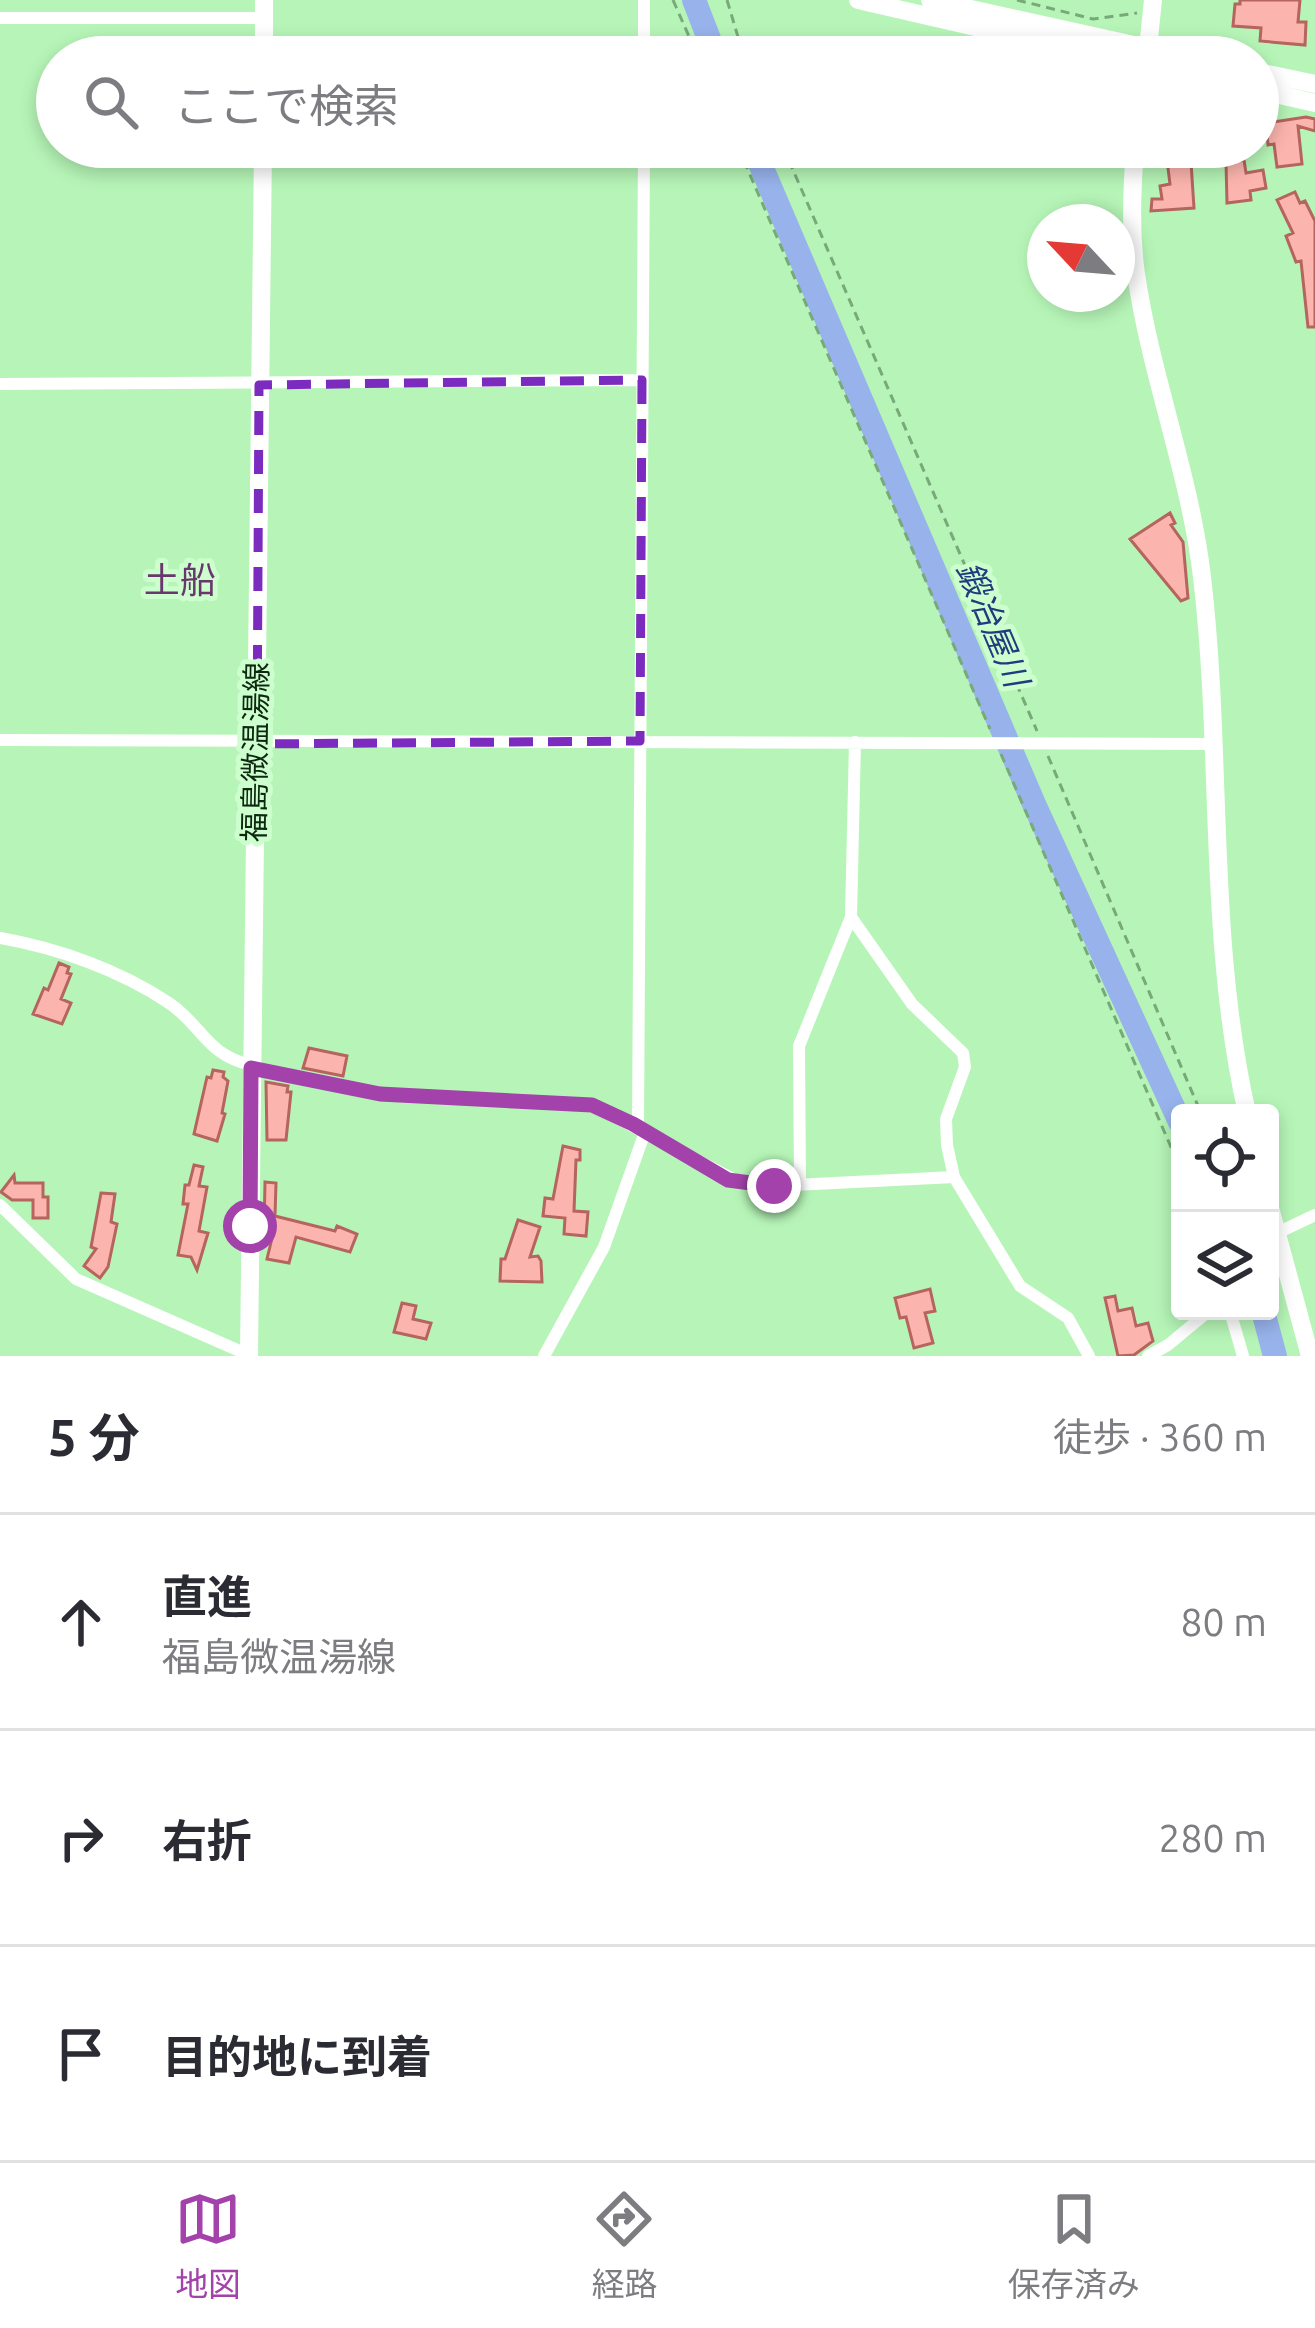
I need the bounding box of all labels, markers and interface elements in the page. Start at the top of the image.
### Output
search box [36,36,1279,168]
icon: search [78,69,144,135]
text: ここで検索 [174,80,399,131]
north arrow [1027,204,1135,312]
water label: 鍛冶屋川 [951,556,1037,695]
district label: 土船 [144,559,216,600]
street label: 福島微温湯線 [236,662,274,842]
map controls [1171,1104,1279,1320]
button: locate [1171,1104,1279,1212]
route end [747,1159,801,1213]
route start [223,1199,277,1253]
button: layers [1171,1212,1279,1320]
text: 5 分 [48,1408,140,1466]
text: 徒歩 · 360 m [1053,1415,1267,1458]
text: 直進 [162,1571,252,1622]
icon: ahead [48,1589,114,1655]
text: 80 m [1180,1600,1267,1643]
text: 福島微温湯線 [162,1635,396,1678]
icon: right [48,1805,114,1871]
text: 右折 [162,1815,252,1866]
text: 280 m [1158,1816,1267,1859]
icon: arrive [48,2021,114,2087]
text: 目的地に到着 [162,2031,432,2082]
tab: 地図 [175,2186,241,2306]
tab: 経路 [591,2186,657,2306]
tab: 保存済み [1008,2186,1140,2306]

